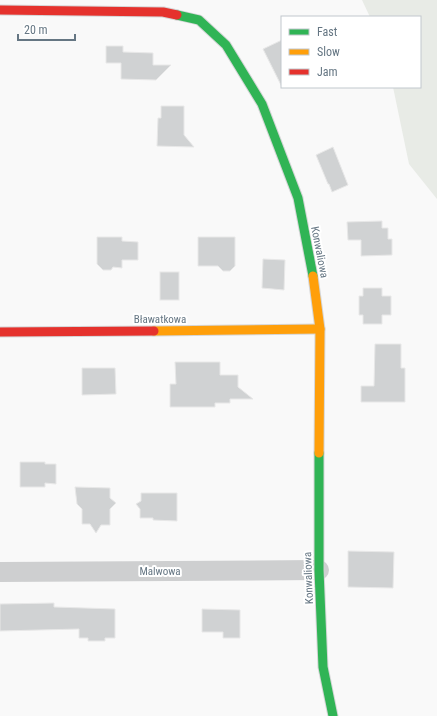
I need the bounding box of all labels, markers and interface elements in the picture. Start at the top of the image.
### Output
scale bar [18,16,75,42]
legend [281,16,421,88]
text: 20 m [24,23,48,37]
text: Fast [317,25,338,39]
text: Slow [317,45,340,59]
text: Jam [317,65,338,79]
street label: Konwaliowa [308,225,331,279]
street label: Bławatkowa [134,313,186,326]
street label: Konwaliowa [301,552,316,604]
street label: Malwowa [139,565,181,578]

